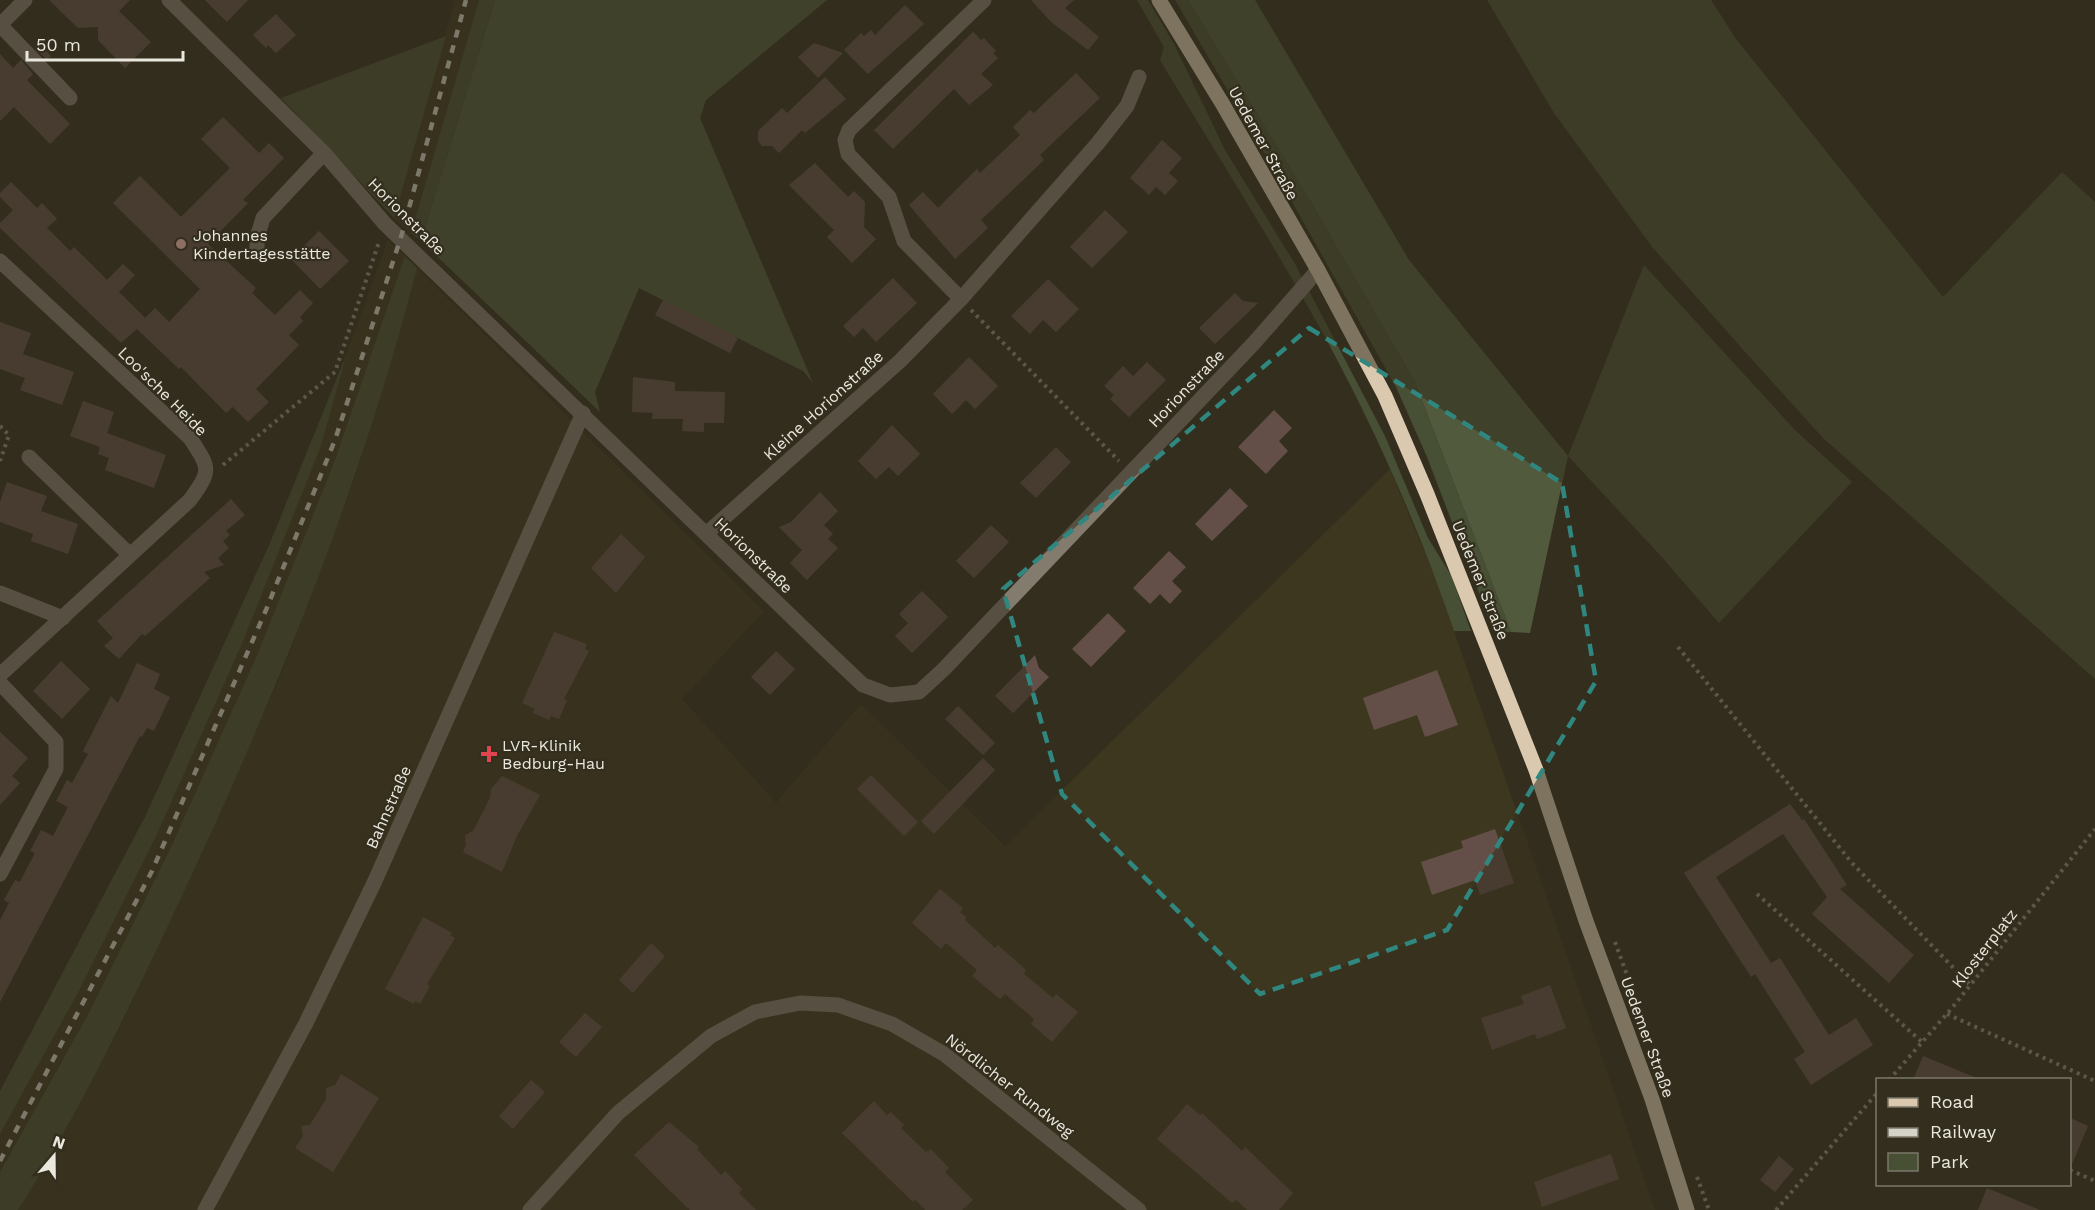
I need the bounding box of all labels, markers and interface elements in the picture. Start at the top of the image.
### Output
scale bar [27,24,183,62]
text: 50 m [36,34,81,55]
street label: Uedemer Straße [1224,83,1303,203]
street label: Horionstraße [364,174,449,259]
place label: Johannes Kindertagesstätte [193,226,330,263]
marker: Johannes Kindertagesstätte [174,237,188,251]
street label: Loo'sche Heide [114,343,211,440]
street label: Horionstraße [1144,345,1228,431]
street label: Kleine Horionstraße [760,347,887,464]
street label: Horionstraße [711,513,797,597]
street label: Uedemer Straße [1448,518,1513,643]
place label: LVR-Klinik Bedburg-Hau [502,736,605,773]
marker: LVR-Klinik Bedburg-Hau [480,745,498,763]
street label: Bahnstraße [362,763,415,852]
street label: Klosterplatz [1948,905,2021,992]
street label: Uedemer Straße [1617,974,1678,1100]
street label: Nördlicher Rundweg [942,1029,1078,1142]
legend [1876,1078,2071,1186]
text: Road [1930,1091,1974,1112]
text: Railway [1930,1121,1997,1142]
north arrow [24,1126,84,1186]
text: N [50,1131,68,1153]
text: Park [1930,1151,1969,1172]

